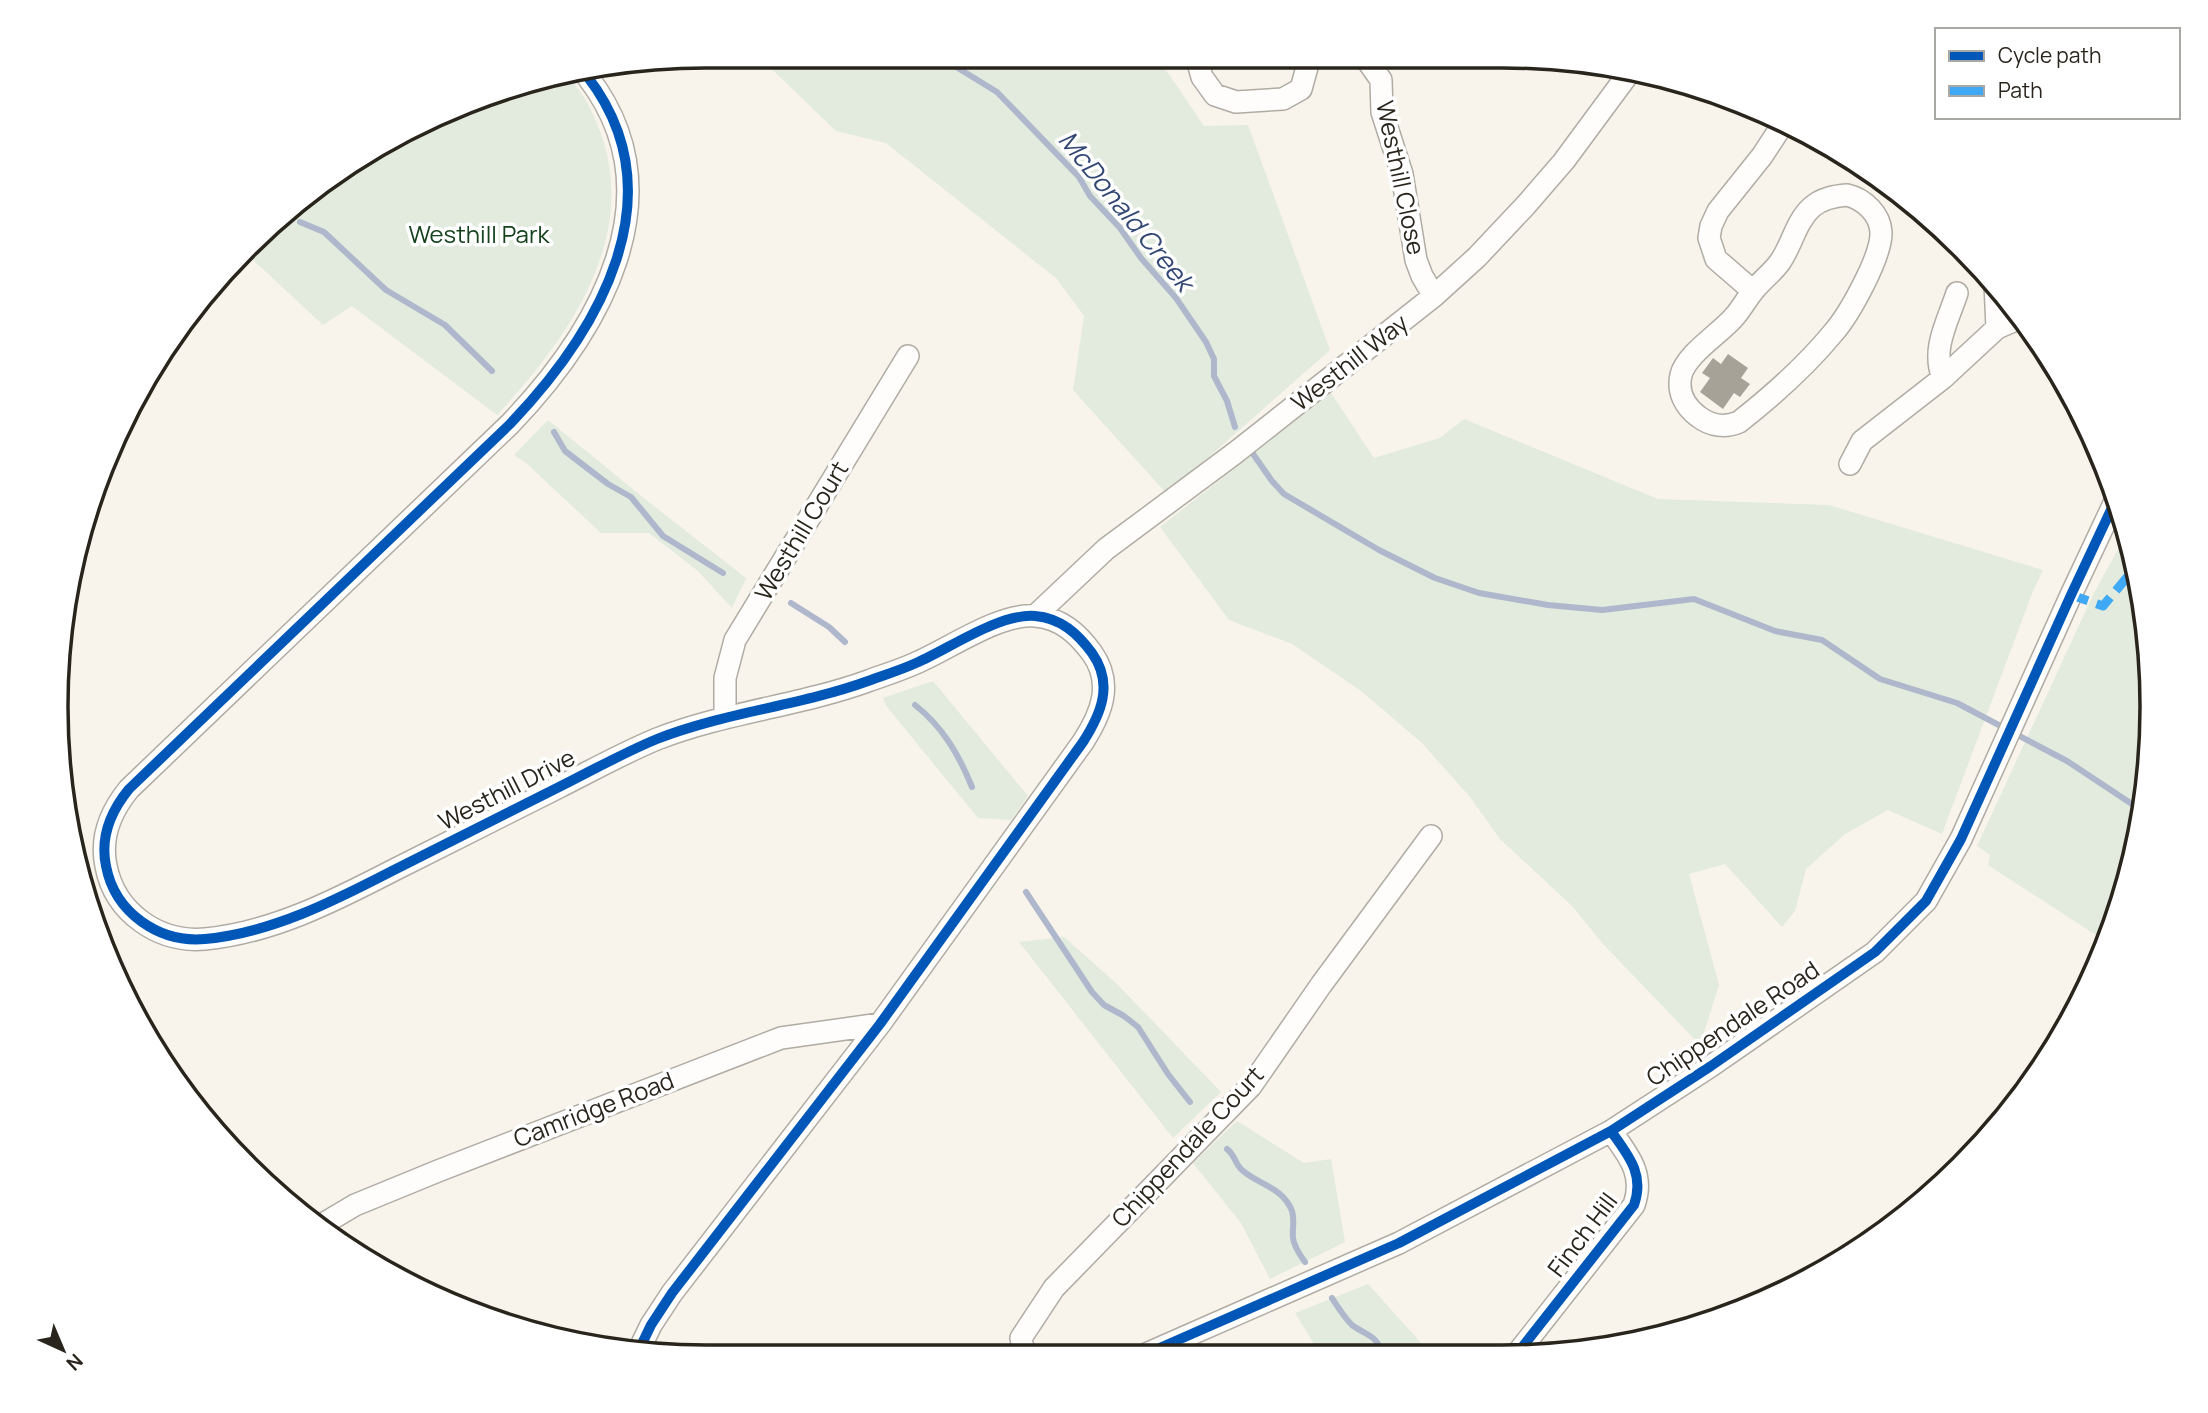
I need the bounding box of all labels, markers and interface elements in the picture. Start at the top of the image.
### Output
legend [1935,28,2180,119]
text: Cycle path [1998,41,2101,69]
text: Path [1998,76,2043,104]
street label: Westhill Close [1369,98,1434,258]
water label: McDonald Creek [1051,123,1205,301]
park label: Westhill Park [409,217,551,250]
street label: Westhill Way [1284,306,1415,418]
street label: Westhill Court [746,454,855,606]
street label: Westhill Drive [432,740,580,837]
street label: Chippendale Road [1639,953,1825,1093]
street label: Chippendale Court [1104,1058,1270,1234]
street label: Camridge Road [509,1063,678,1154]
street label: Finch Hill [1539,1185,1624,1283]
north arrow [28,1315,98,1385]
text: N [61,1348,89,1376]

